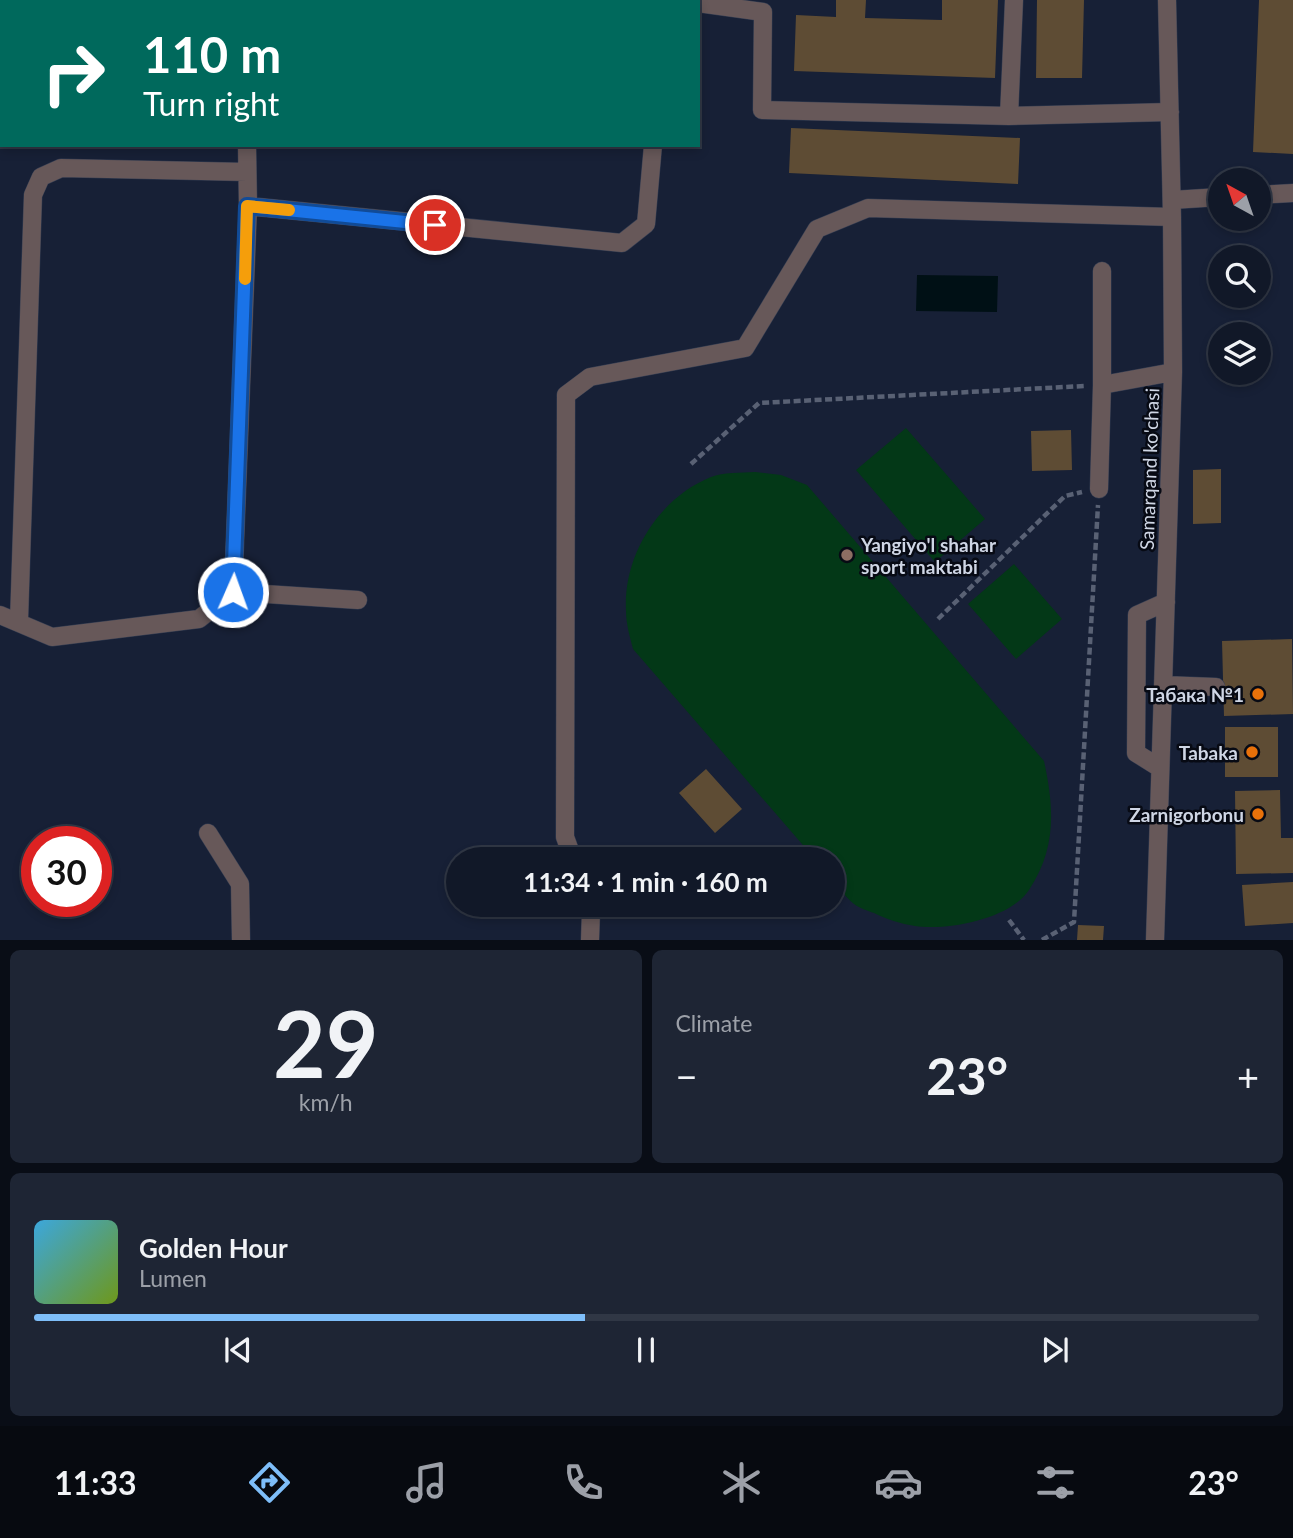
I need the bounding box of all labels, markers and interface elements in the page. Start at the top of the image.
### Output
text: 110 m [143,25,281,83]
icon: right [28,28,119,119]
text: Turn right [143,84,279,123]
north arrow [1208,168,1270,231]
map controls [1208,168,1271,385]
pin [405,195,465,255]
icon: arrive [416,206,454,244]
button: search [1208,245,1271,308]
button: layers [1208,322,1271,385]
street label: Samarqand ko'chasi [1135,387,1163,551]
place label: Yangiyo'l shahar sport maktabi [860,533,997,578]
marker: Yangiyo'l shahar sport maktabi [839,547,855,563]
position arrow [196,555,270,629]
place label: Табака №1 [1146,683,1244,706]
marker: Табака №1 [1250,686,1266,702]
place label: Tabaka [1179,741,1238,764]
marker: Tabaka [1244,744,1260,760]
place label: Zarnigorbonu [1129,803,1244,826]
marker: Zarnigorbonu [1250,806,1266,822]
speed limit sign: 30 [21,826,112,917]
text: 11:34 · 1 min · 160 m [523,866,768,898]
text: 29 [273,988,379,1097]
text: Climate [676,1009,752,1037]
text: 23° [926,1044,1008,1106]
text: − [676,1053,698,1099]
text: + [1237,1053,1259,1099]
text: km/h [299,1088,353,1116]
text: Golden Hour [139,1232,288,1264]
text: Lumen [139,1264,207,1292]
icon: previous [219,1331,257,1369]
icon: pause [627,1331,665,1369]
icon: next [1036,1331,1074,1369]
icon: directions [245,1458,294,1507]
icon: music [402,1458,451,1507]
icon: phone [559,1458,608,1507]
icon: climate [717,1458,766,1507]
icon: car [874,1458,923,1507]
icon: filters [1031,1458,1080,1507]
text: 11:33 [54,1463,137,1502]
text: 23° [1188,1463,1239,1502]

